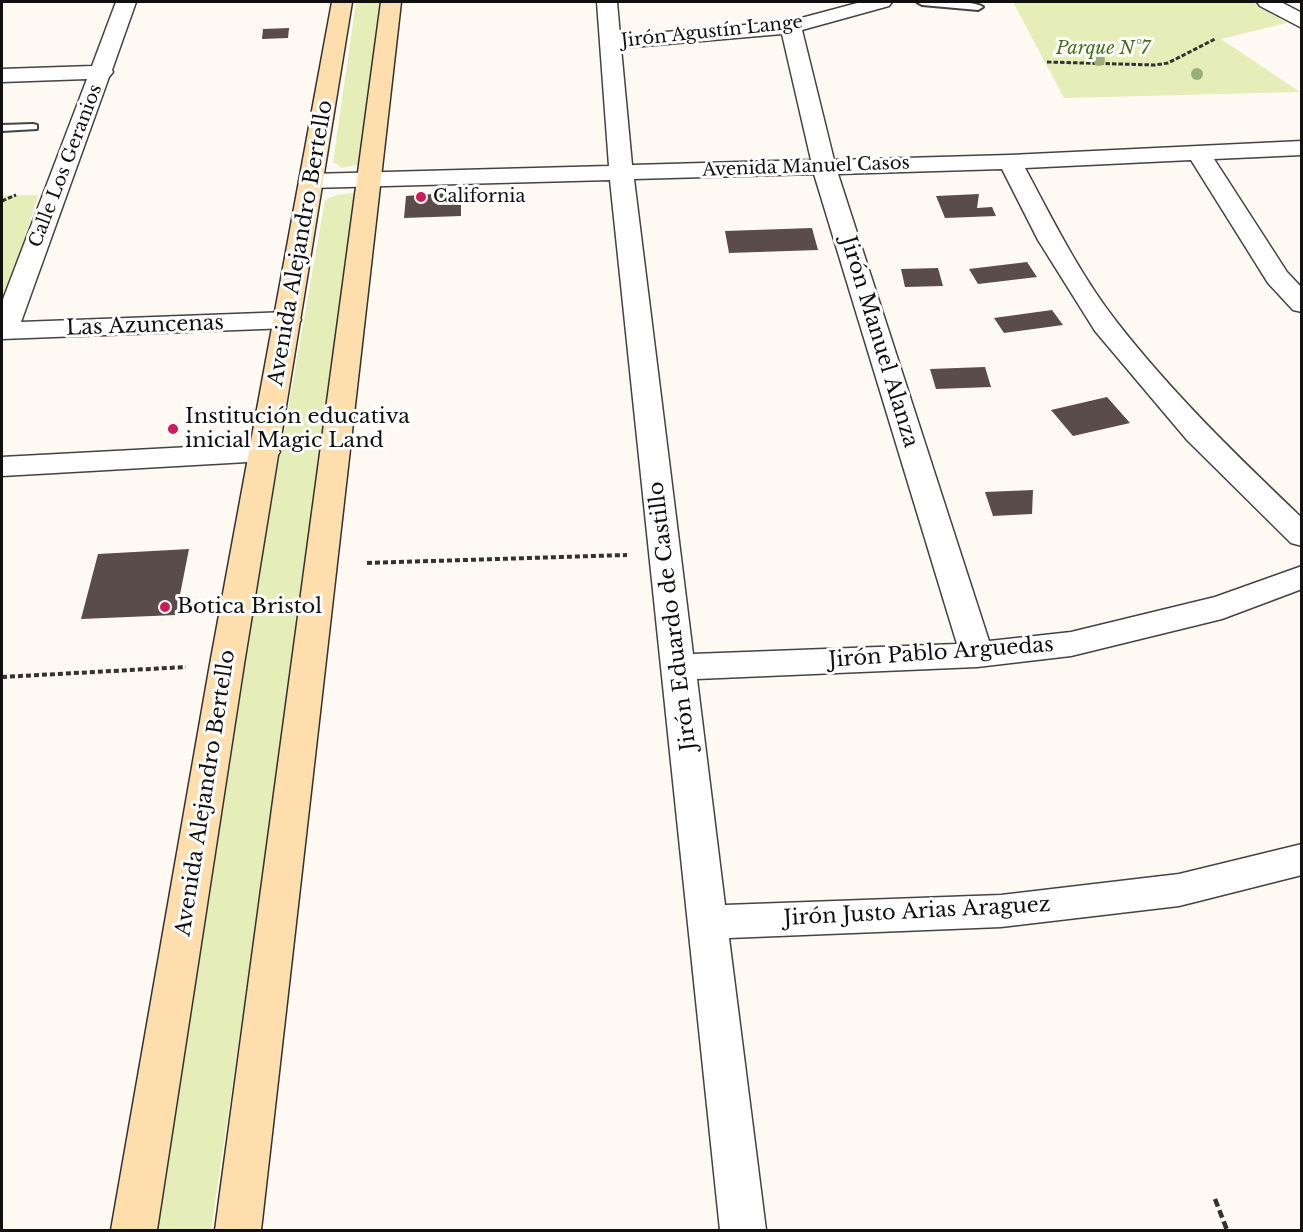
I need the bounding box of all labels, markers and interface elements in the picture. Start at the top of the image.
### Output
street label: Jirón Agustín Lange [620,12,804,52]
park label: Parque N°7 [1056,38,1150,60]
street label: Calle Los Geranios [25,81,107,251]
street label: Avenida Alejandro Bertello [263,98,339,388]
street label: Avenida Manuel Casos [702,153,910,181]
place label: California [433,186,525,208]
marker: California [414,190,428,204]
street label: Jirón Manuel Alanza [835,233,923,451]
street label: Las Azuncenas [66,311,224,341]
place label: Institución educativa inicial Magic Land [185,404,410,454]
marker: Institución educativa inicial Magic Land [166,422,180,436]
street label: Jirón Eduardo de Castillo [644,480,702,752]
place label: Botica Bristol [177,594,322,620]
marker: Botica Bristol [158,600,172,614]
street label: Jirón Pablo Arguedas [828,633,1054,673]
street label: Avenida Alejandro Bertello [171,648,241,938]
street label: Jirón Justo Arias Araguez [783,892,1051,932]

